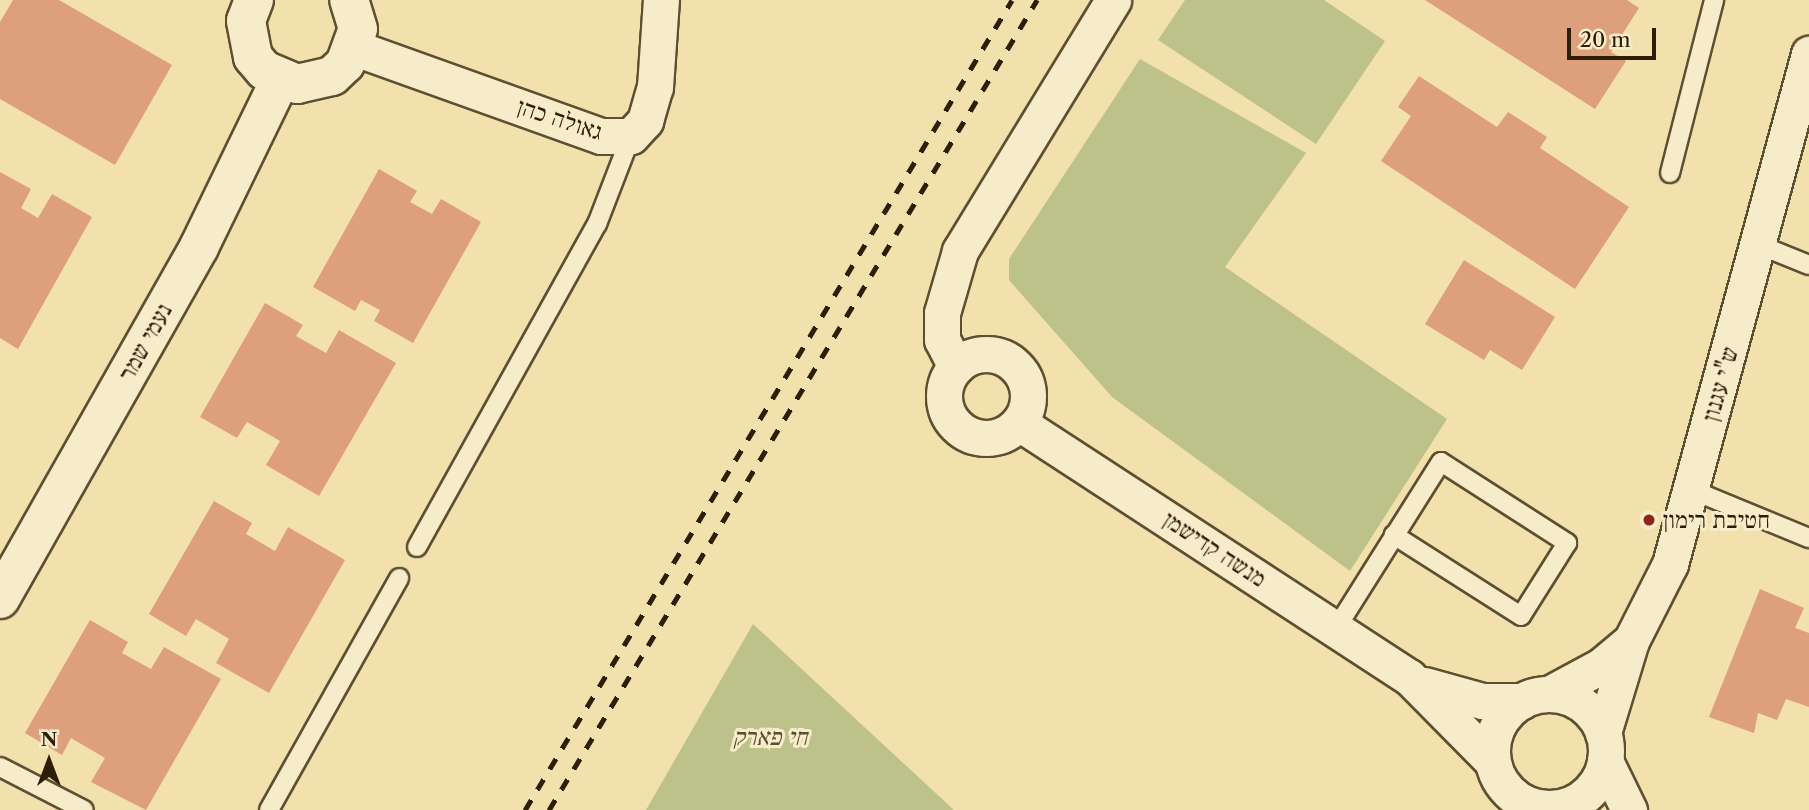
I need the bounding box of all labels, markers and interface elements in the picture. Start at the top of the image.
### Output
scale bar [1571,14,1660,58]
text: 20 m [1580,27,1631,52]
street label: גאולה כהן [514,92,606,146]
street label: נעמי שמר [112,298,178,386]
street label: ש"י עגנון [1696,343,1744,425]
street label: מנשה קדישמן [1158,505,1272,593]
place label: חטיבת רימון [1663,506,1770,534]
marker: חטיבת רימון [1641,512,1657,528]
park label: חי פארק [733,723,807,751]
north arrow [14,726,84,796]
text: N [41,728,57,751]

